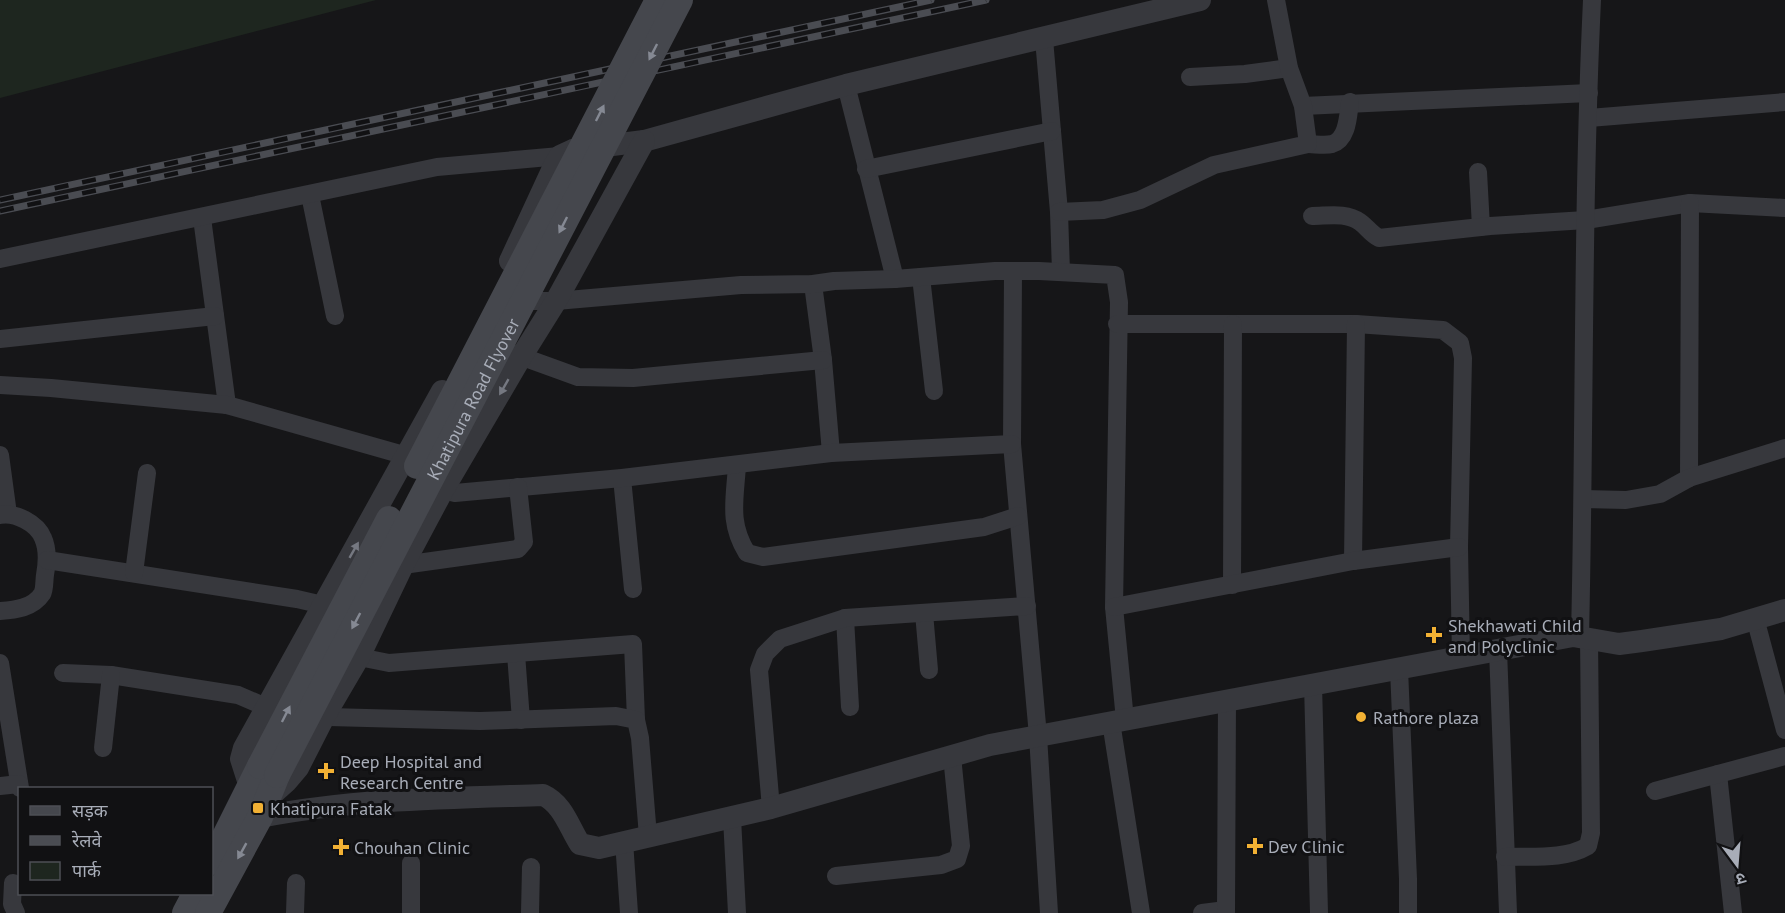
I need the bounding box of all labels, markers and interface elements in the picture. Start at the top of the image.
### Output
one-way arrow [648,44,658,61]
one-way arrow [595,104,605,121]
one-way arrow [558,217,568,234]
street label: Khatipura Road Flyover [421,314,524,484]
one-way arrow [498,379,509,395]
one-way arrow [349,541,359,558]
one-way arrow [351,613,361,630]
place label: Shekhawati Child and Polyclinic [1448,614,1582,658]
marker: Shekhawati Child and Polyclinic [1425,626,1443,644]
one-way arrow [281,706,291,723]
place label: Rathore plaza [1373,706,1479,729]
marker: Rathore plaza [1354,710,1368,724]
place label: Deep Hospital and Research Centre [340,750,482,794]
marker: Deep Hospital and Research Centre [317,762,335,780]
legend [18,787,213,895]
place label: Khatipura Fatak [270,797,392,820]
text: सड़क [72,799,109,822]
marker: Khatipura Fatak [251,801,265,815]
text: रेलवे [71,829,103,852]
place label: Dev Clinic [1268,835,1345,858]
north arrow [1707,835,1767,895]
place label: Chouhan Clinic [354,836,470,859]
marker: Dev Clinic [1246,837,1264,855]
marker: Chouhan Clinic [332,838,350,856]
one-way arrow [237,843,247,860]
text: पार्क [72,859,102,882]
text: उ [1733,869,1748,890]

